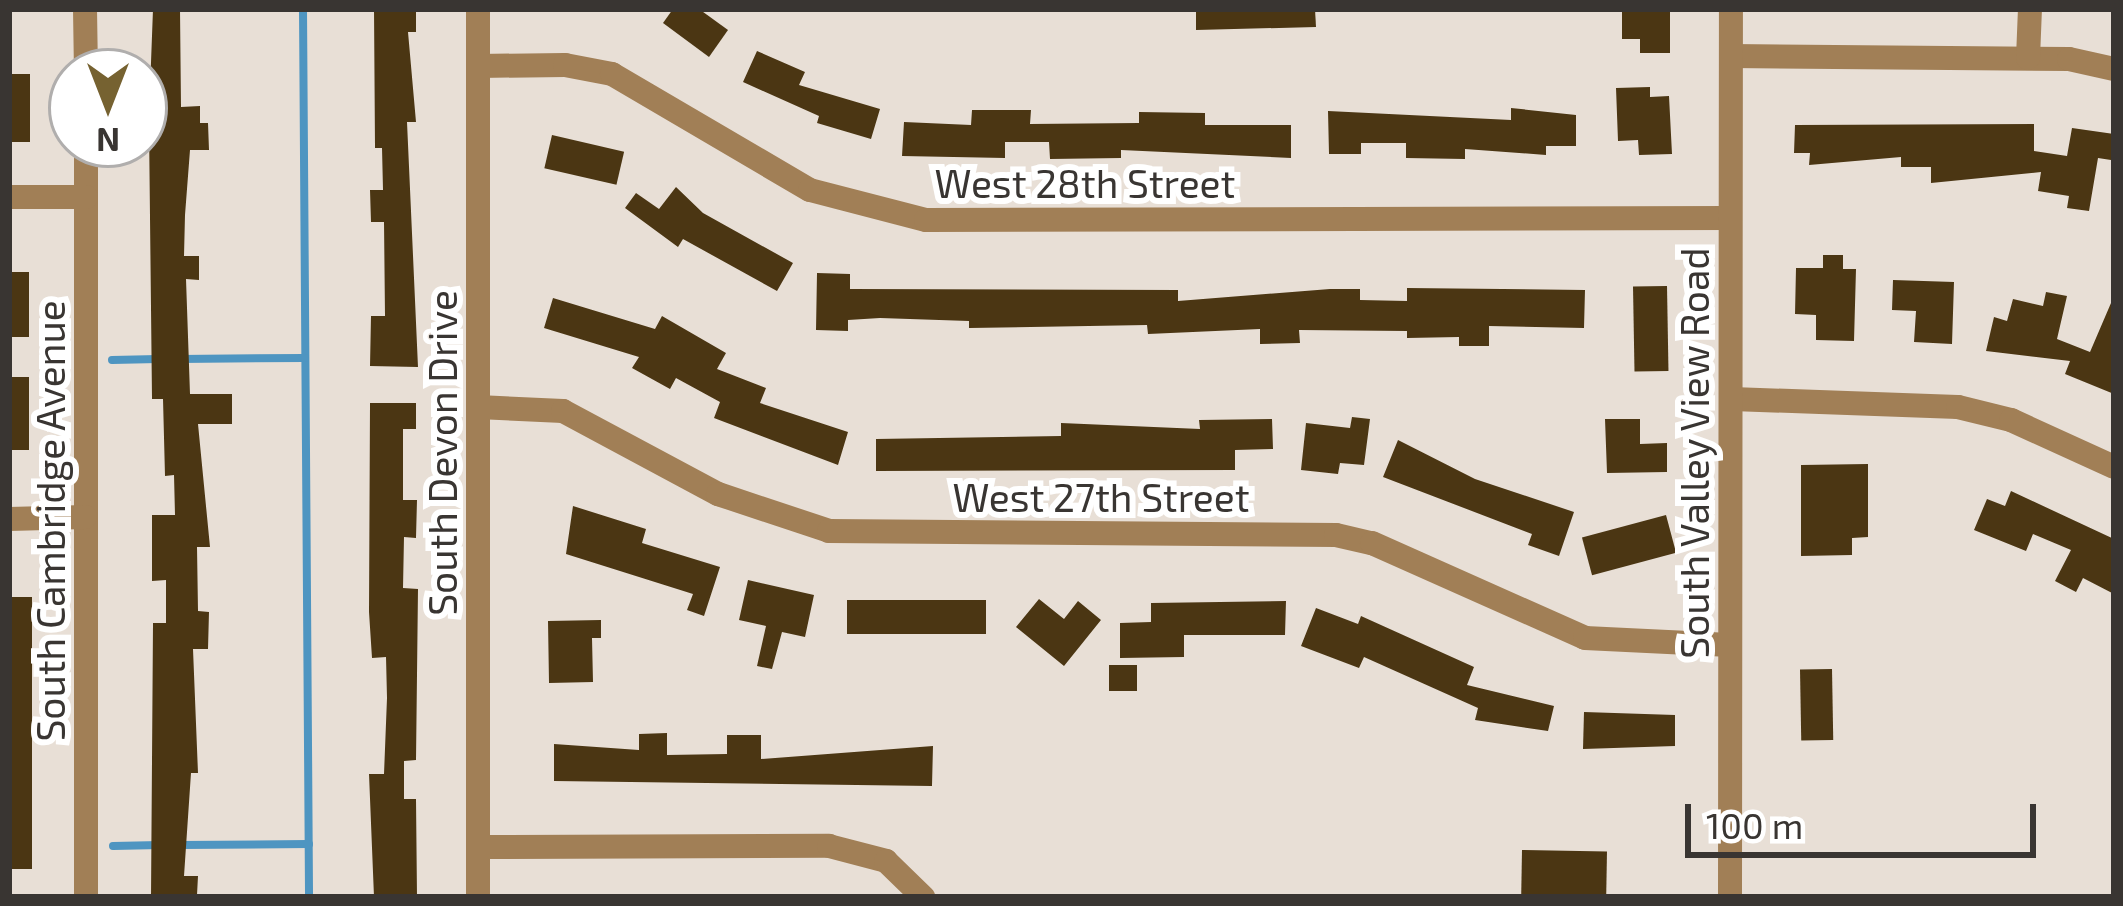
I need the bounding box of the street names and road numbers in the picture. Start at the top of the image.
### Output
street label: West 28th Street [935,160,1235,206]
street label: South Valley View Road [1671,246,1717,660]
street label: South Devon Drive [419,290,465,616]
street label: South Cambridge Avenue [27,300,73,742]
street label: West 27th Street [952,474,1250,520]

